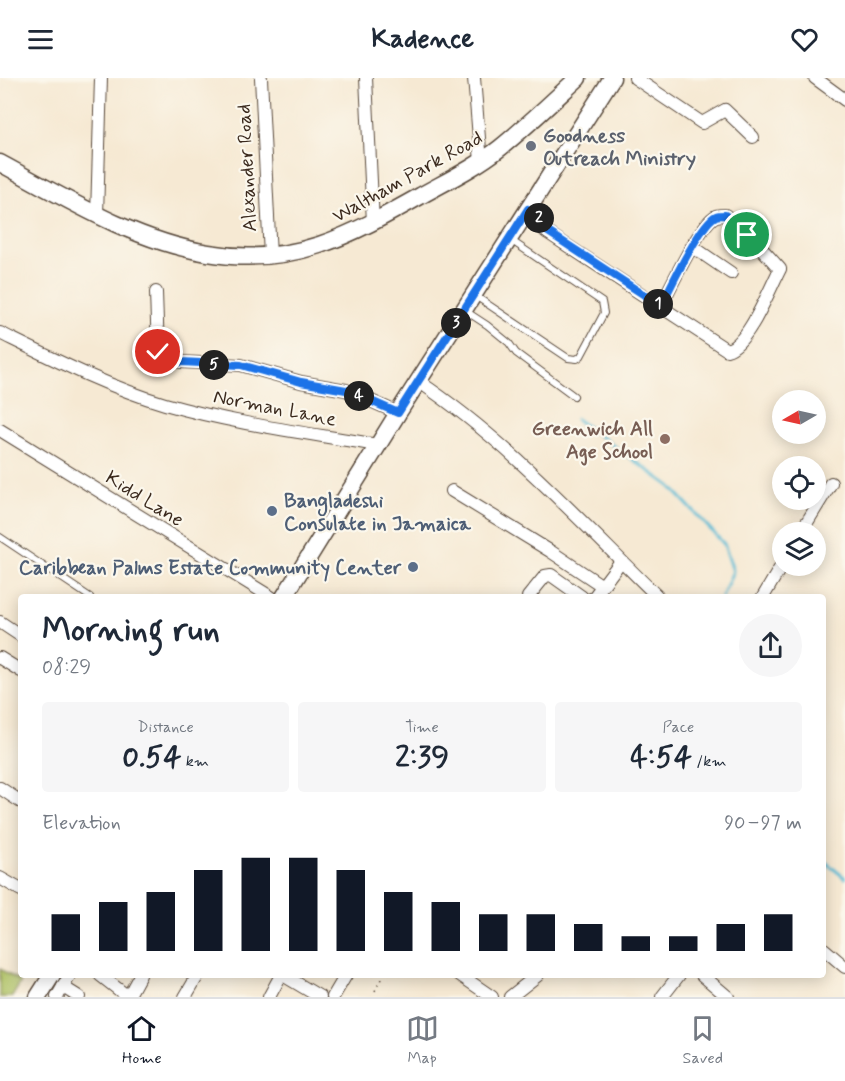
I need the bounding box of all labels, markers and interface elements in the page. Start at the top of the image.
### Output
text: Kadence [371,22,474,57]
icon: menu [24,23,57,56]
icon: heart [788,23,821,56]
street label: Alexander Road [231,103,264,233]
place label: Goodness Outreach Ministry [543,123,696,173]
street label: Waltham Park Road [328,125,488,230]
marker: Goodness Outreach Ministry [524,139,538,153]
pin: 2 [524,203,554,233]
text: 2 [535,207,543,228]
pin [721,209,772,260]
icon: arrive [730,218,763,251]
pin: 1 [643,289,673,319]
text: 1 [654,293,662,314]
pin: 3 [441,308,471,338]
text: 3 [452,312,460,333]
pin [132,326,183,377]
icon: check [141,335,174,368]
pin: 5 [199,350,229,380]
text: 5 [209,354,219,375]
pin: 4 [344,381,374,411]
street label: Norman Lane [211,383,339,434]
text: 4 [354,385,364,406]
north arrow [772,390,826,444]
map controls [772,390,826,576]
place label: Greenwich All Age School [532,416,653,466]
marker: Greenwich All Age School [658,432,672,446]
button: locate [772,456,826,510]
street label: Kidd Lane [100,465,188,534]
place label: Bangladeshi Consulate in Jamaica [284,488,472,538]
marker: Bangladeshi Consulate in Jamaica [265,504,279,518]
button: layers [772,522,826,576]
place label: Caribbean Palms Estate Community Center [19,555,402,582]
marker: Caribbean Palms Estate Community Center [406,560,420,574]
text: Morning run [42,609,220,653]
button: share [739,614,802,677]
text: 08:29 [42,654,91,681]
text: Distance [138,717,194,738]
text: Time [405,717,439,738]
text: Pace [662,717,694,738]
text: 0.54 [122,738,181,777]
text: 2:39 [395,738,449,777]
text: 4:54 [630,738,692,777]
text: km [181,751,209,772]
text: /km [692,751,726,772]
text: Elevation [42,810,121,837]
text: 90–97 m [724,810,802,837]
tab: Home [122,1012,162,1069]
tab: Map [406,1012,439,1069]
tab: Saved [683,1012,723,1069]

